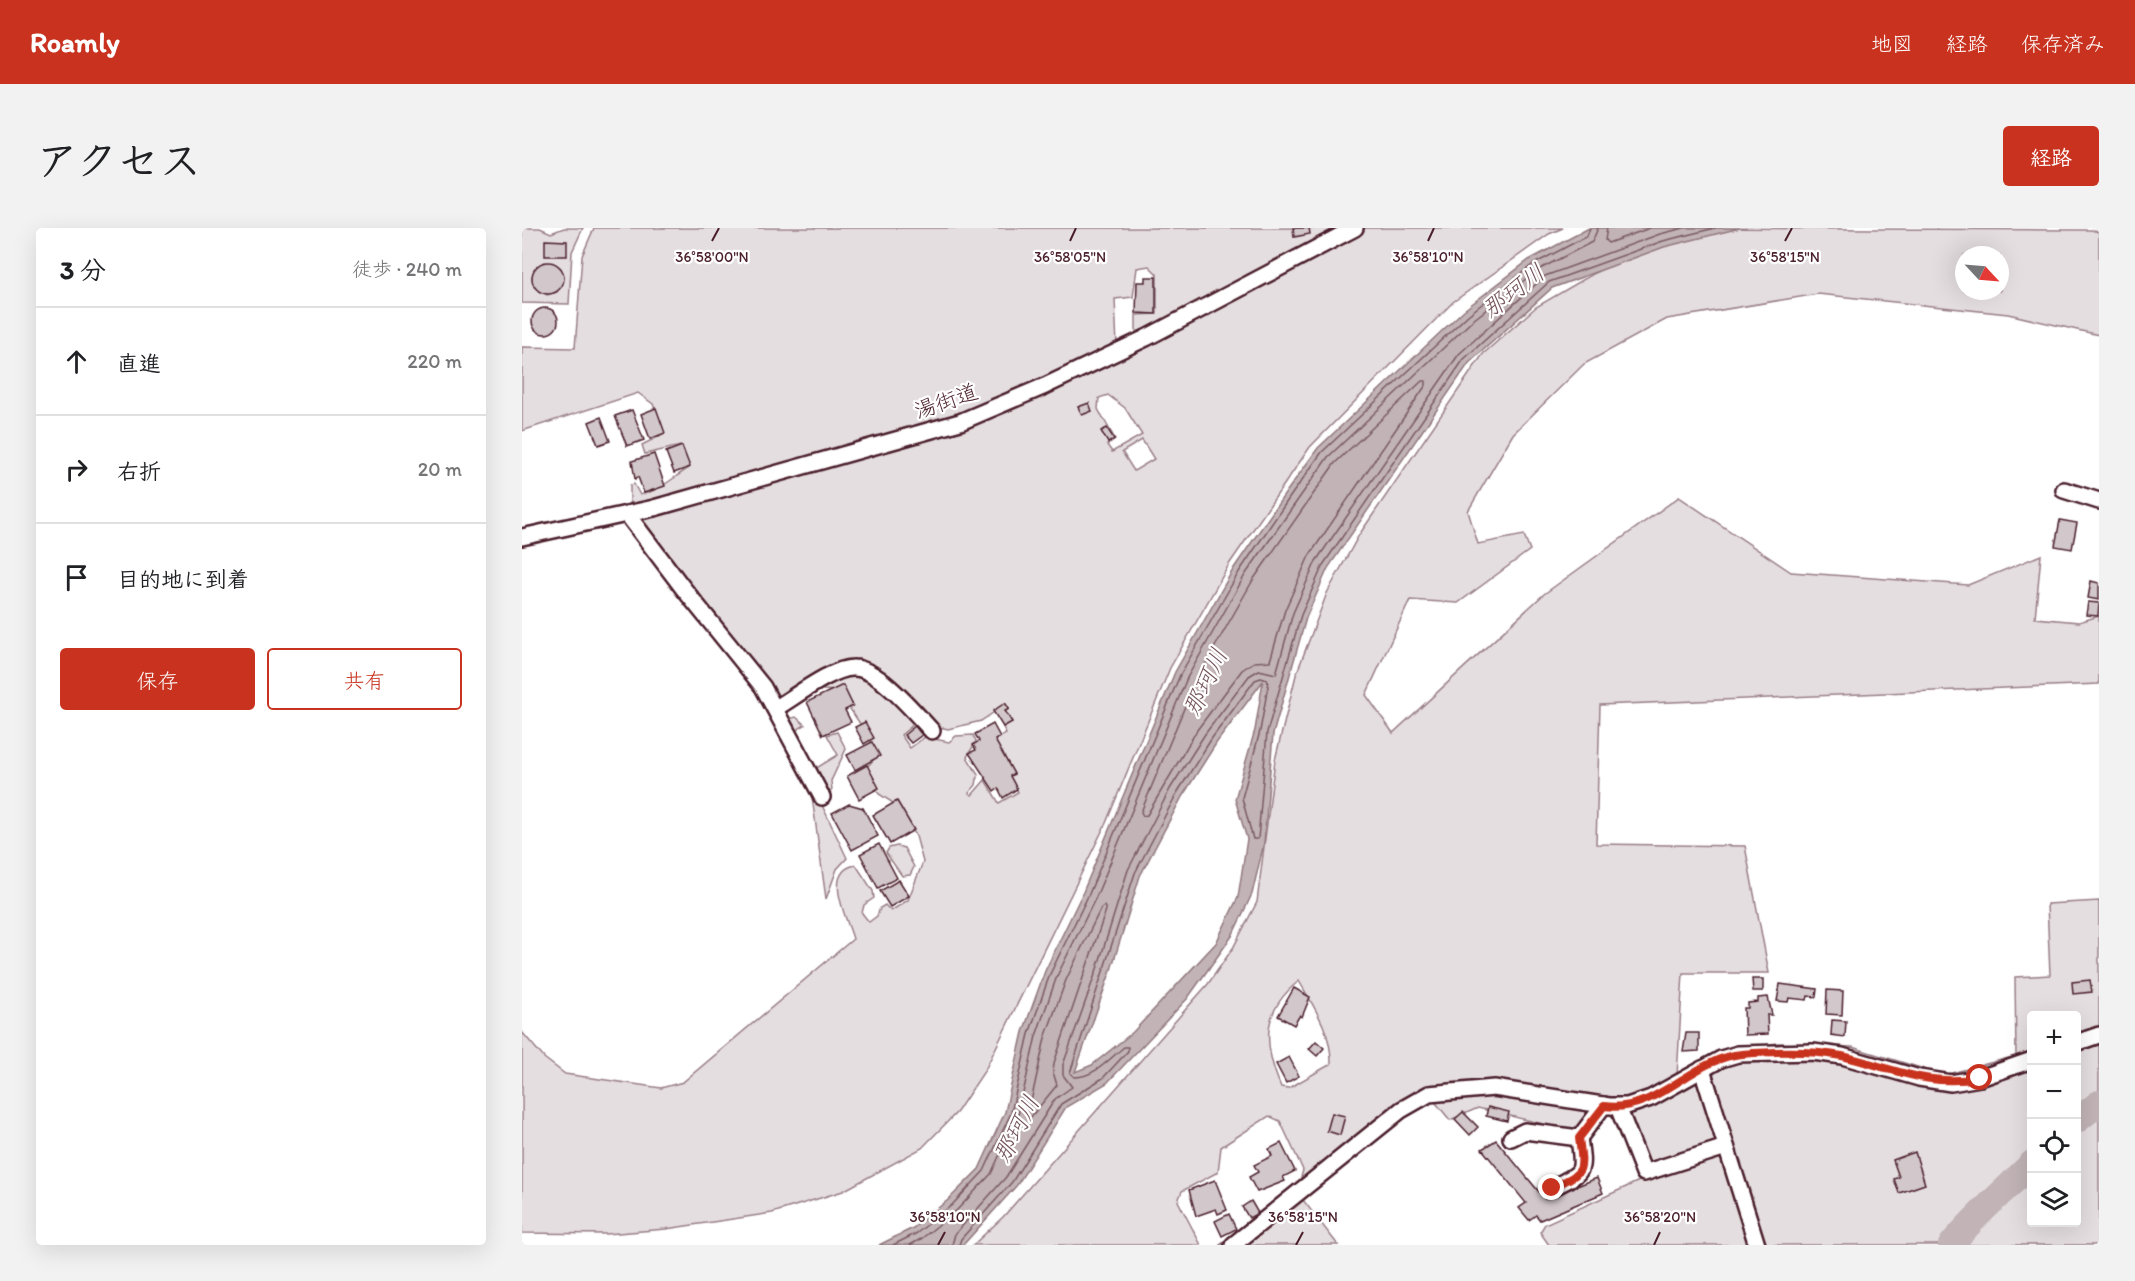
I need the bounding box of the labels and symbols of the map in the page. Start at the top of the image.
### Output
north arrow [1955,246,2009,300]
text: 36°58'00"N [675,248,749,266]
text: 36°58'05"N [1034,248,1106,266]
text: 36°58'10"N [1392,248,1464,266]
text: 36°58'15"N [1750,248,1820,266]
water label: 那珂川 [1476,257,1550,325]
street label: 湯街道 [910,377,982,425]
water label: 那珂川 [1177,643,1233,721]
route start [1966,1064,1992,1090]
water label: 那珂川 [987,1090,1045,1168]
route end [1538,1174,1564,1200]
text: 36°58'10"N [909,1208,981,1226]
text: 36°58'15"N [1268,1208,1338,1226]
text: 36°58'20"N [1624,1208,1696,1226]

